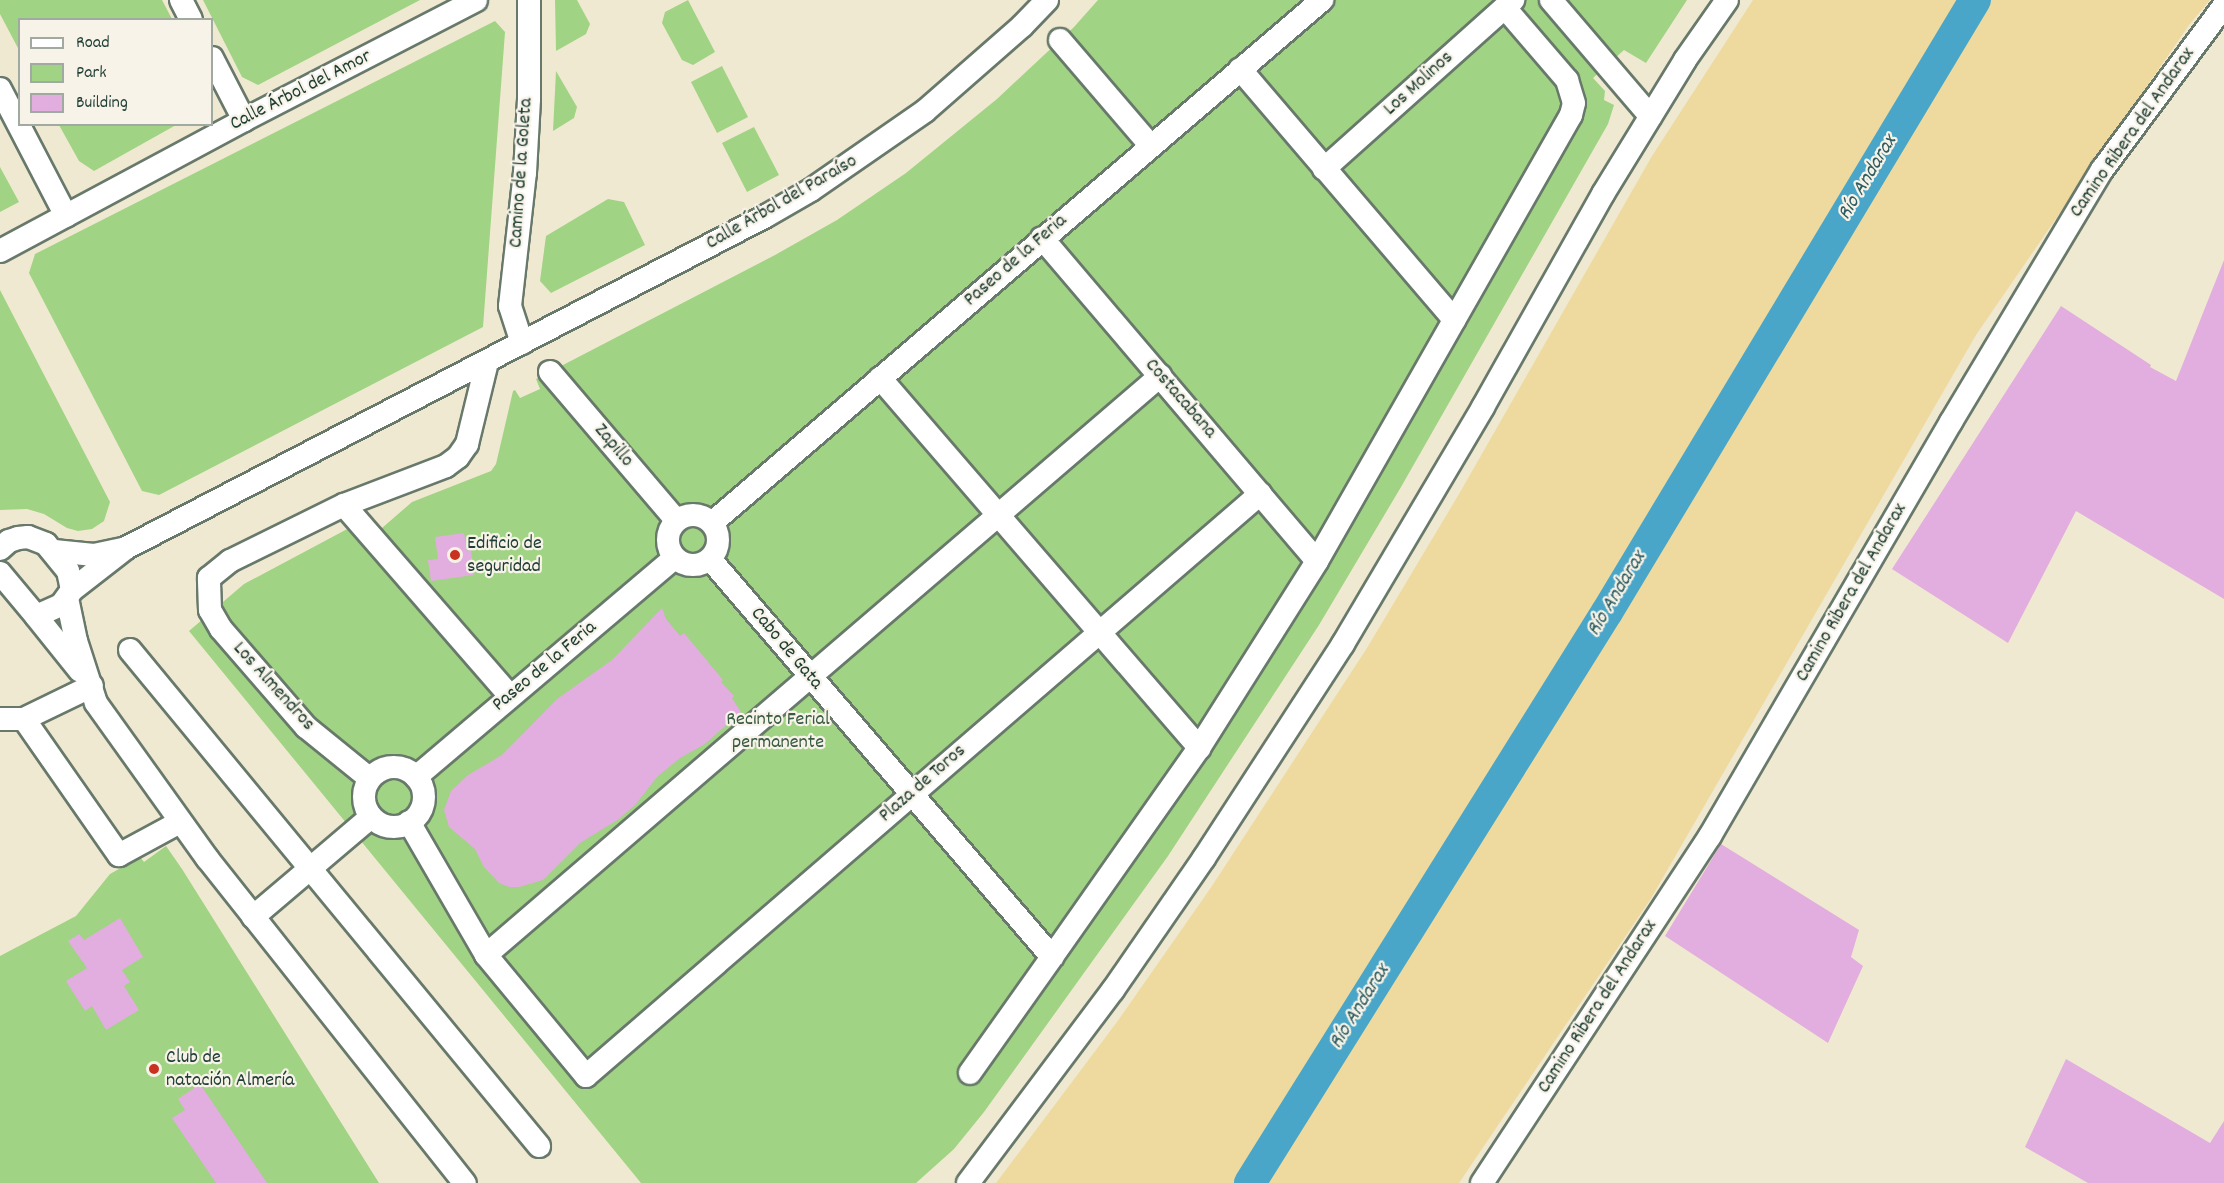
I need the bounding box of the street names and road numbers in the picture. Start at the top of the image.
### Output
street label: Camino Ribera del Andarax [2065,43,2201,223]
street label: Calle Árbol del Amor [226,45,376,137]
street label: Los Molinos [1379,46,1459,122]
street label: Camino de la Goleta [505,97,539,249]
street label: Calle Árbol del Paraíso [702,150,862,256]
street label: Paseo de la Feria [960,210,1072,312]
street label: Costacabana [1139,354,1221,444]
street label: Zapillo [588,419,638,473]
street label: Camino Ribera del Andarax [1791,499,1913,687]
street label: Cabo de Gata [745,603,827,695]
street label: Paseo de la Feria [488,616,602,718]
street label: Los Almendros [227,637,319,737]
street label: Plaza de Toros [875,740,971,828]
street label: Camino Ribera del Andarax [1533,916,1663,1098]

